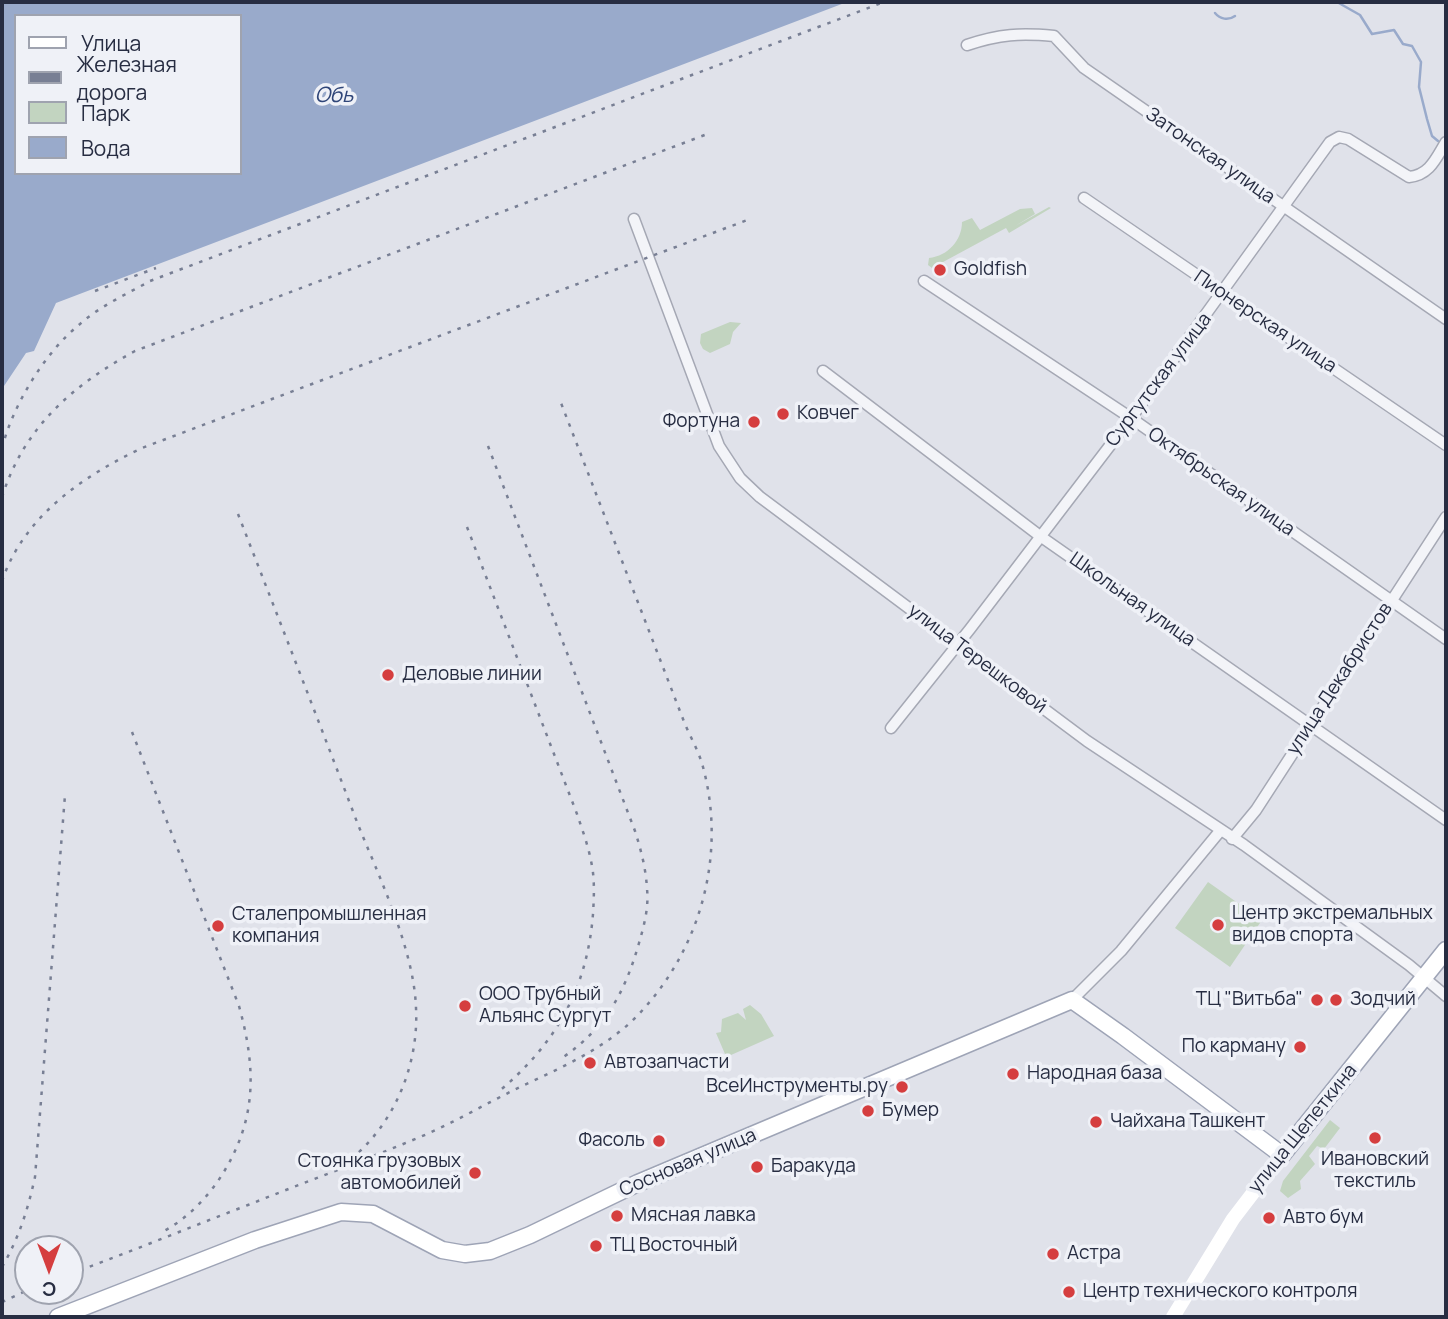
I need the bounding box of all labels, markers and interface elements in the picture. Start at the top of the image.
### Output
legend [14,14,242,175]
text: Улица [81,29,141,57]
text: Железная дорога [76,50,177,106]
water label: Обь [315,83,353,109]
text: Парк [81,99,130,127]
street label: Затонская улица [1141,103,1279,209]
text: Вода [81,134,131,162]
place label: Goldfish [954,259,1027,281]
marker: Goldfish [932,262,948,278]
street label: Пионерская улица [1189,266,1341,378]
street label: Сургутская улица [1101,309,1217,451]
place label: Ковчег [797,403,859,425]
marker: Ковчег [775,406,791,422]
place label: Фортуна [663,411,740,433]
marker: Фортуна [746,414,762,430]
street label: Октябрьская улица [1143,423,1299,541]
street label: Школьная улица [1065,548,1199,652]
street label: улица Терешковой [903,599,1051,719]
street label: улица Декабристов [1282,599,1398,759]
place label: Деловые линии [402,664,542,686]
marker: Деловые линии [380,667,396,683]
place label: Центр экстремальных видов спорта [1232,903,1433,947]
place label: Сталепромышленная компания [232,904,427,948]
marker: Центр экстремальных видов спорта [1210,917,1226,933]
marker: Сталепромышленная компания [210,918,226,934]
place label: ООО Трубный Альянс Сургут [479,984,611,1028]
place label: ТЦ "Витьба" [1196,989,1303,1011]
place label: Зодчий [1350,989,1416,1011]
marker: ТЦ "Витьба" [1309,992,1325,1008]
marker: Зодчий [1328,992,1344,1008]
marker: ООО Трубный Альянс Сургут [457,998,473,1014]
place label: По карману [1182,1036,1286,1058]
marker: По карману [1292,1039,1308,1055]
place label: Автозапчасти [604,1052,729,1074]
marker: Автозапчасти [582,1055,598,1071]
street label: улица Щепеткина [1244,1060,1362,1198]
place label: Народная база [1027,1063,1162,1085]
marker: Народная база [1005,1066,1021,1082]
place label: ВсеИнструменты.ру [706,1076,888,1098]
marker: ВсеИнструменты.ру [894,1079,910,1095]
place label: Бумер [882,1100,939,1122]
marker: Бумер [860,1103,876,1119]
place label: Чайхана Ташкент [1110,1111,1265,1133]
marker: Чайхана Ташкент [1088,1114,1104,1130]
street label: Сосновая улица [616,1124,760,1202]
place label: Фасоль [578,1130,645,1152]
marker: Ивановский текстиль [1367,1130,1383,1146]
marker: Фасоль [651,1133,667,1149]
place label: Ивановский текстиль [1321,1149,1429,1193]
place label: Стоянка грузовых автомобилей [298,1151,461,1195]
place label: Баракуда [771,1156,856,1178]
marker: Баракуда [749,1159,765,1175]
marker: Стоянка грузовых автомобилей [467,1165,483,1181]
place label: Мясная лавка [631,1205,756,1227]
place label: Авто бум [1283,1207,1364,1229]
marker: Мясная лавка [609,1208,625,1224]
marker: Авто бум [1261,1210,1277,1226]
north arrow [14,1235,84,1305]
place label: ТЦ Восточный [610,1235,738,1257]
marker: ТЦ Восточный [588,1238,604,1254]
place label: Астра [1067,1243,1121,1265]
marker: Астра [1045,1246,1061,1262]
text: С [42,1276,56,1302]
place label: Центр технического контроля [1083,1281,1357,1303]
marker: Центр технического контроля [1061,1284,1077,1300]

